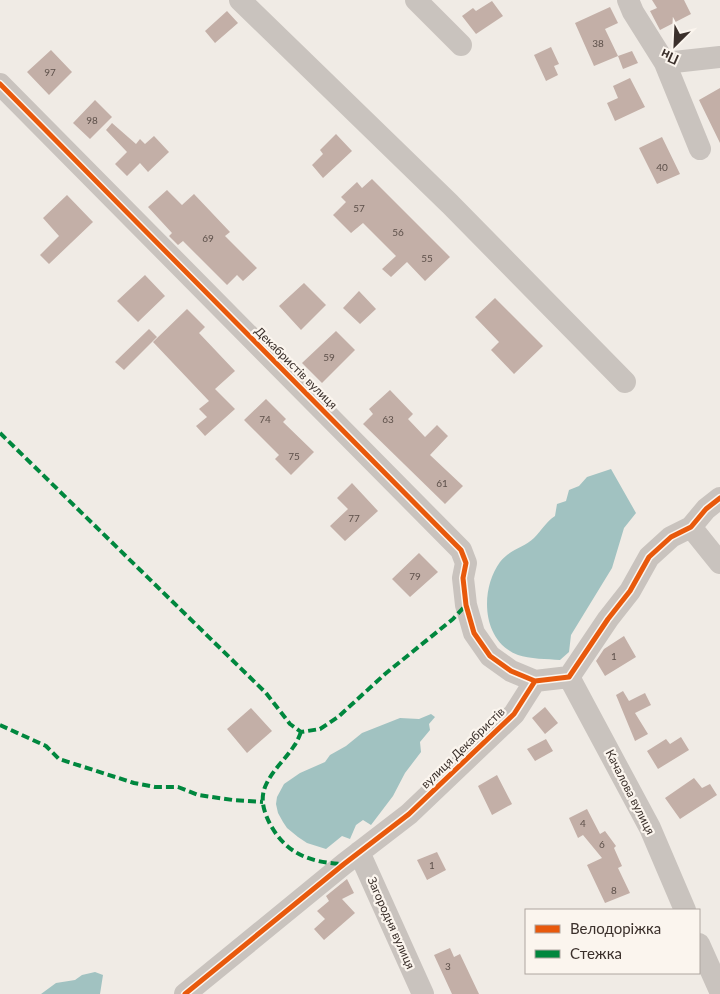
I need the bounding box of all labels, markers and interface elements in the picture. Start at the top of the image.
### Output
north arrow [650,20,700,70]
house number: 38 [592,37,604,49]
text: Пн [658,46,681,69]
house number: 97 [44,66,56,78]
house number: 98 [86,114,98,126]
house number: 40 [656,161,668,173]
house number: 57 [353,202,365,214]
house number: 56 [392,226,404,238]
house number: 69 [202,232,214,244]
house number: 55 [421,252,433,264]
street label: Декабристів вулиця [252,323,341,412]
house number: 59 [323,351,335,363]
house number: 74 [259,413,271,425]
house number: 63 [382,413,394,425]
house number: 75 [288,450,300,462]
house number: 61 [436,477,448,489]
house number: 77 [348,512,360,524]
house number: 79 [409,570,421,582]
house number: 1 [611,650,617,662]
street label: вулиця Декабристів [418,704,508,791]
street label: Качалова вулиця [603,747,658,837]
house number: 4 [580,817,586,829]
house number: 6 [599,838,605,850]
house number: 1 [429,859,435,871]
street label: Загородня вулиця [364,874,419,971]
house number: 8 [611,884,617,896]
legend [525,909,700,974]
text: Велодоріжка [570,919,661,937]
text: Стежка [570,944,622,962]
house number: 3 [445,960,451,972]

